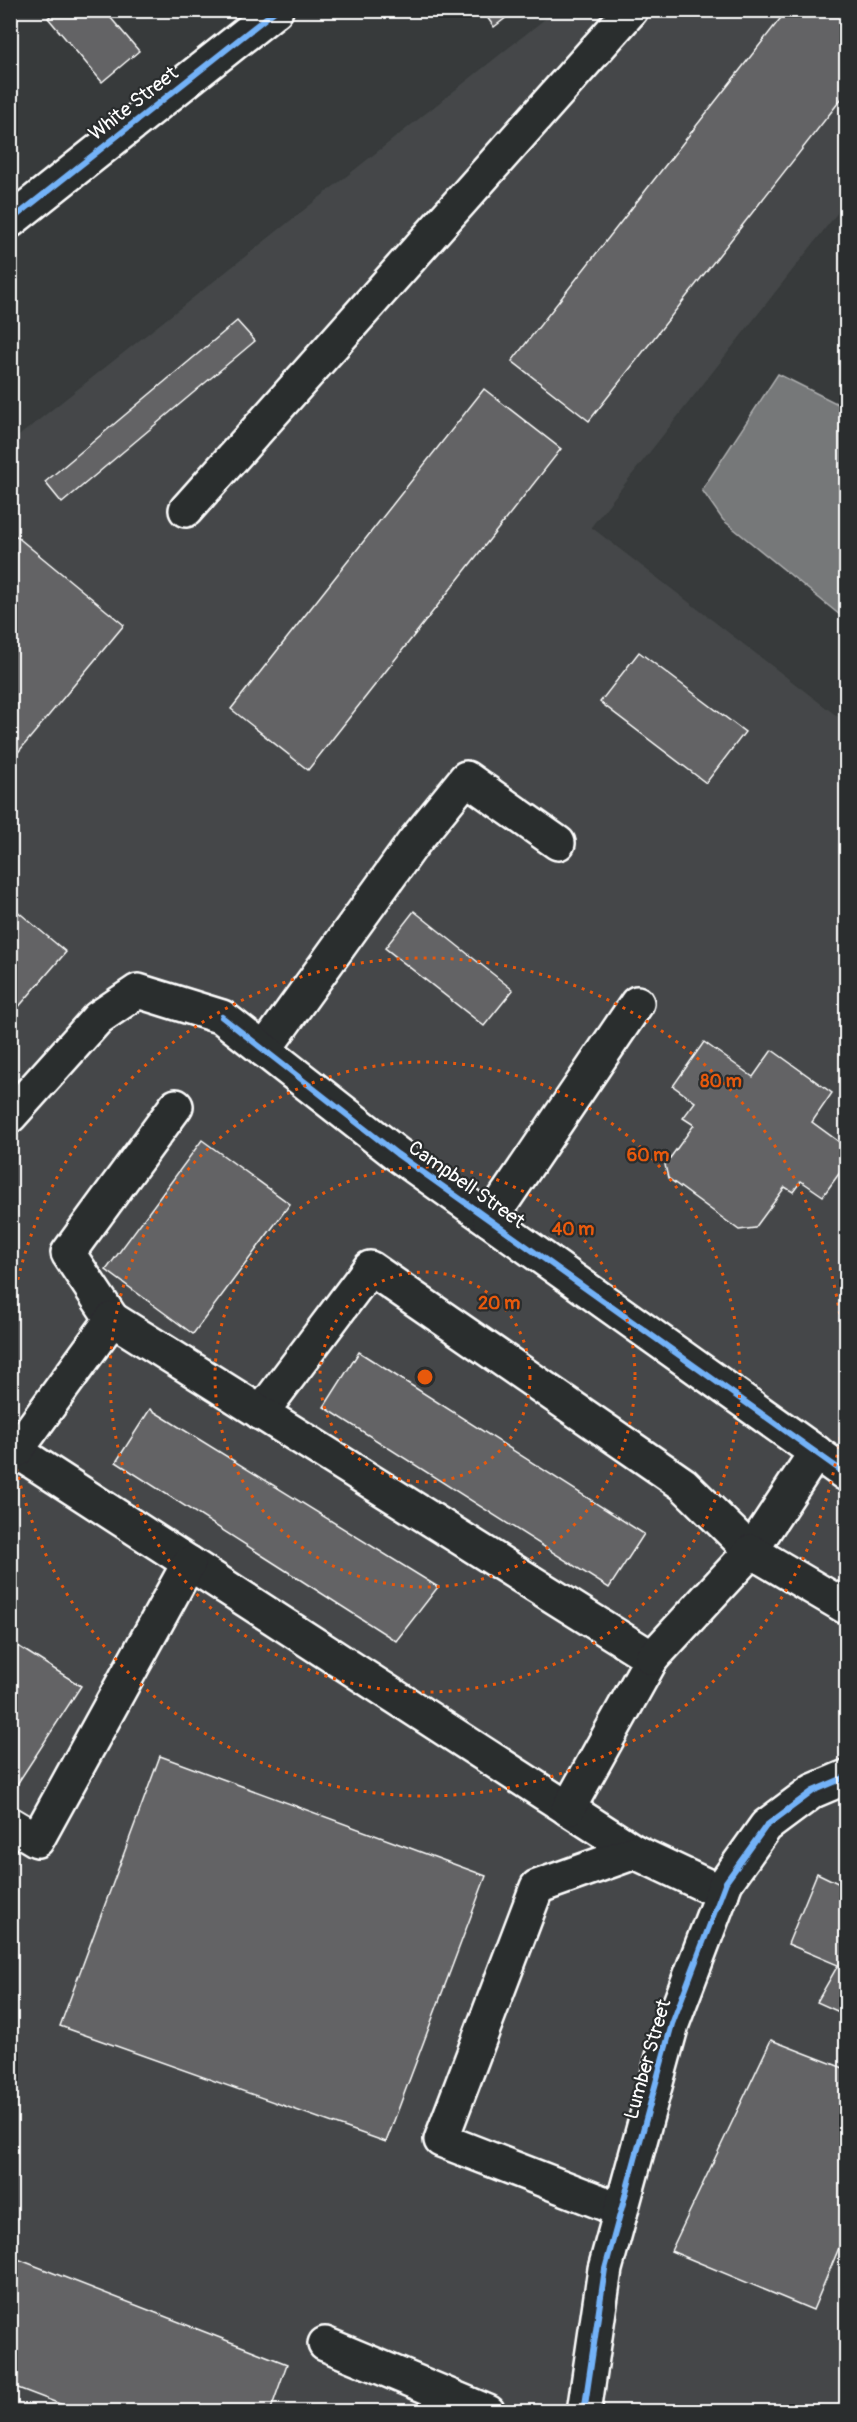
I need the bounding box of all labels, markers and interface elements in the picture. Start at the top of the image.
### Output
street label: White Street [84,60,184,146]
text: 80 m [700,1070,742,1093]
street label: Campbell Street [404,1135,531,1234]
text: 60 m [627,1144,669,1167]
text: 40 m [552,1218,594,1241]
text: 20 m [478,1292,520,1315]
centre of rings [415,1367,435,1387]
street label: Lumber Street [618,1995,677,2122]

